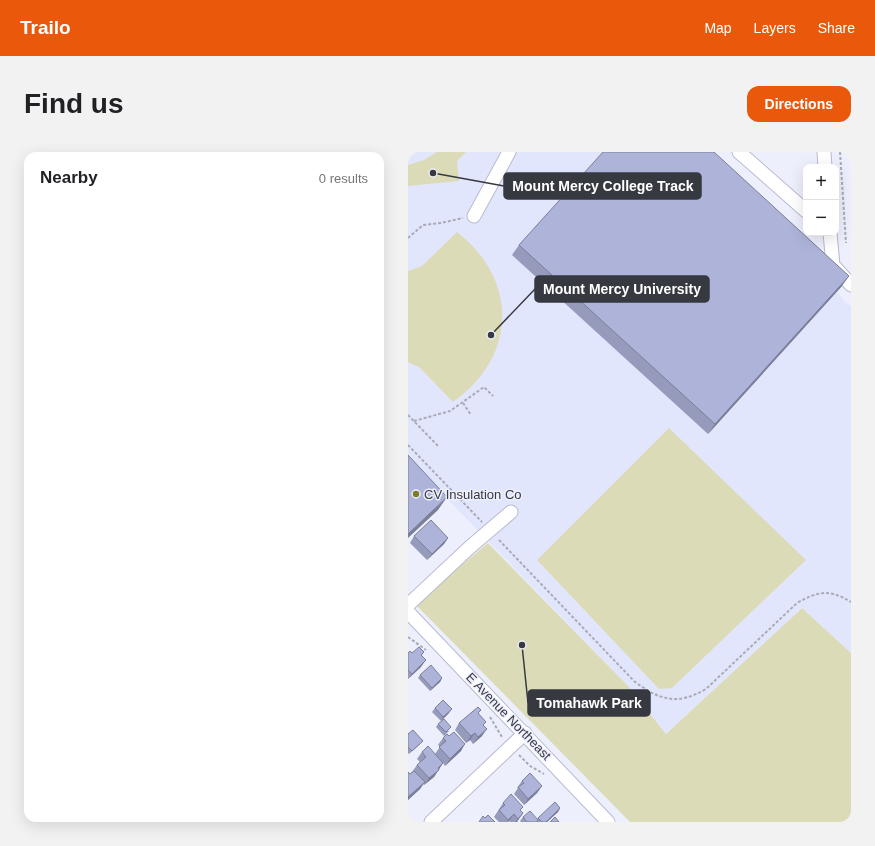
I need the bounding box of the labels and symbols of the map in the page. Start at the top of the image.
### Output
callout: Mount Mercy College Track [504,173,701,199]
text: Mount Mercy College Track [512,178,694,194]
callout: Mount Mercy University [535,276,709,302]
text: Mount Mercy University [543,281,701,297]
place label: CV Insulation Co [424,487,522,502]
marker: CV Insulation Co [411,489,421,499]
street label: E Avenue Northeast [463,670,554,763]
callout: Tomahawk Park [528,690,650,716]
text: Tomahawk Park [536,695,642,711]

